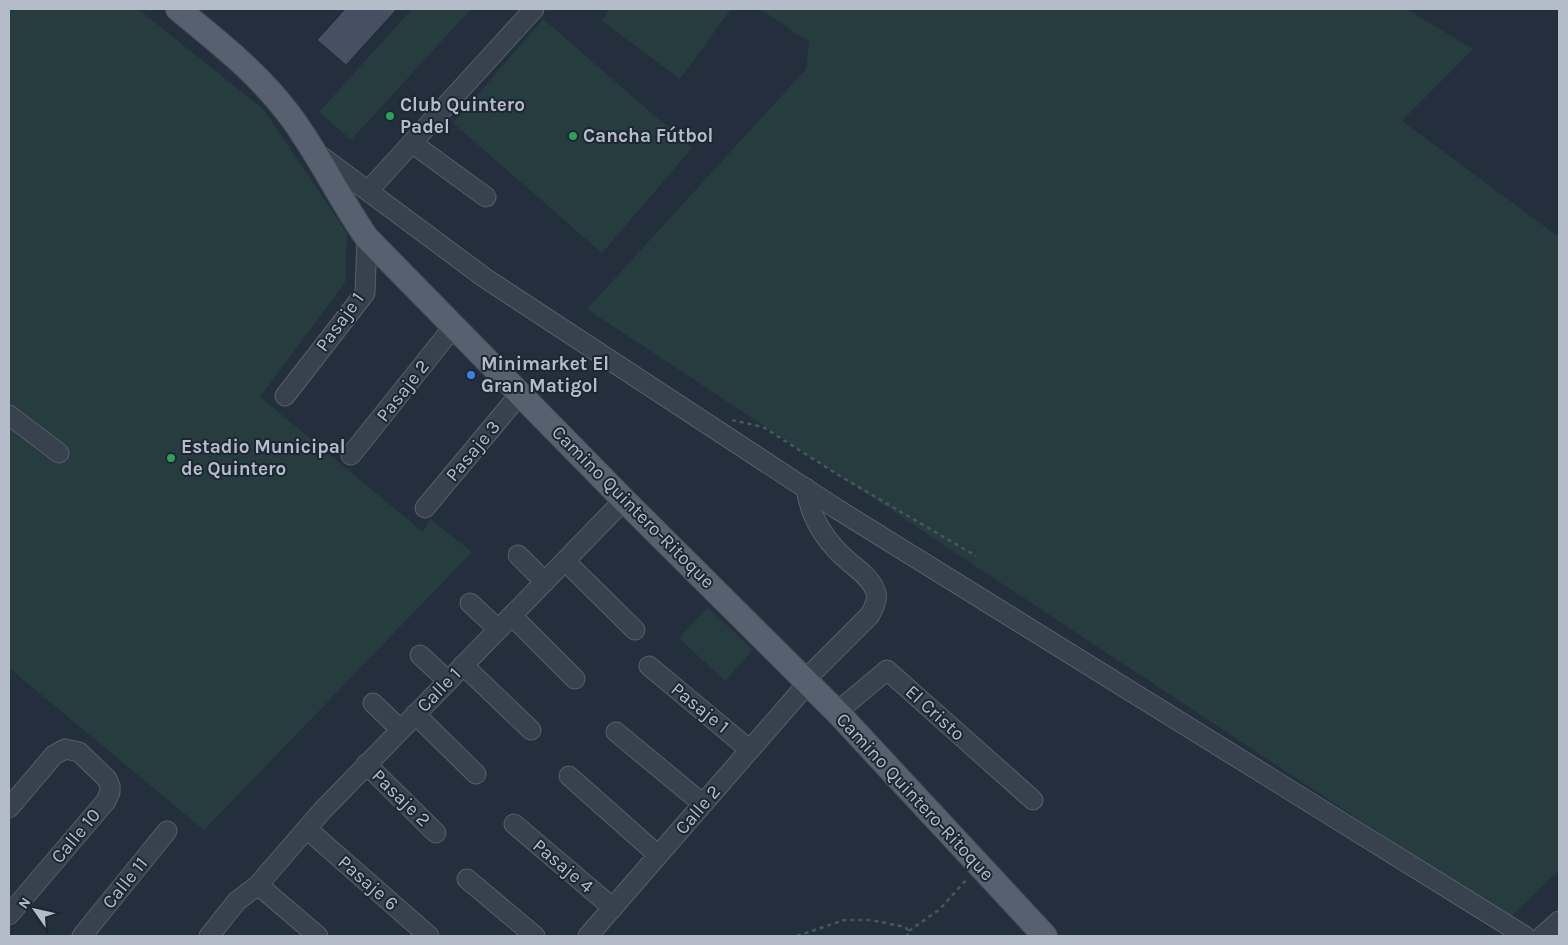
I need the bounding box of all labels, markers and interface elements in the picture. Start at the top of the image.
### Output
place label: Club Quintero Padel [400,94,525,138]
marker: Club Quintero Padel [384,110,396,122]
place label: Cancha Fútbol [583,125,713,147]
marker: Cancha Fútbol [567,130,579,142]
street label: Pasaje 1 [311,288,369,356]
place label: Minimarket El Gran Matigol [481,353,609,397]
street label: Pasaje 2 [372,356,434,426]
marker: Minimarket El Gran Matigol [465,369,477,381]
street label: Pasaje 3 [441,416,505,486]
street label: Camino Quintero-Ritoque [547,421,719,593]
place label: Estadio Municipal de Quintero [181,436,346,480]
marker: Estadio Municipal de Quintero [165,452,177,464]
street label: Calle 1 [413,663,465,717]
street label: Pasaje 1 [667,678,733,738]
street label: El Cristo [901,681,969,745]
street label: Camino Quintero-Ritoque [832,709,998,885]
street label: Pasaje 2 [367,765,435,831]
street label: Calle 2 [671,781,725,839]
street label: Calle 10 [47,804,105,868]
street label: Pasaje 4 [528,834,598,898]
street label: Pasaje 6 [333,851,403,915]
street label: Calle 11 [98,853,152,913]
north arrow [10,885,60,935]
text: N [15,894,34,912]

